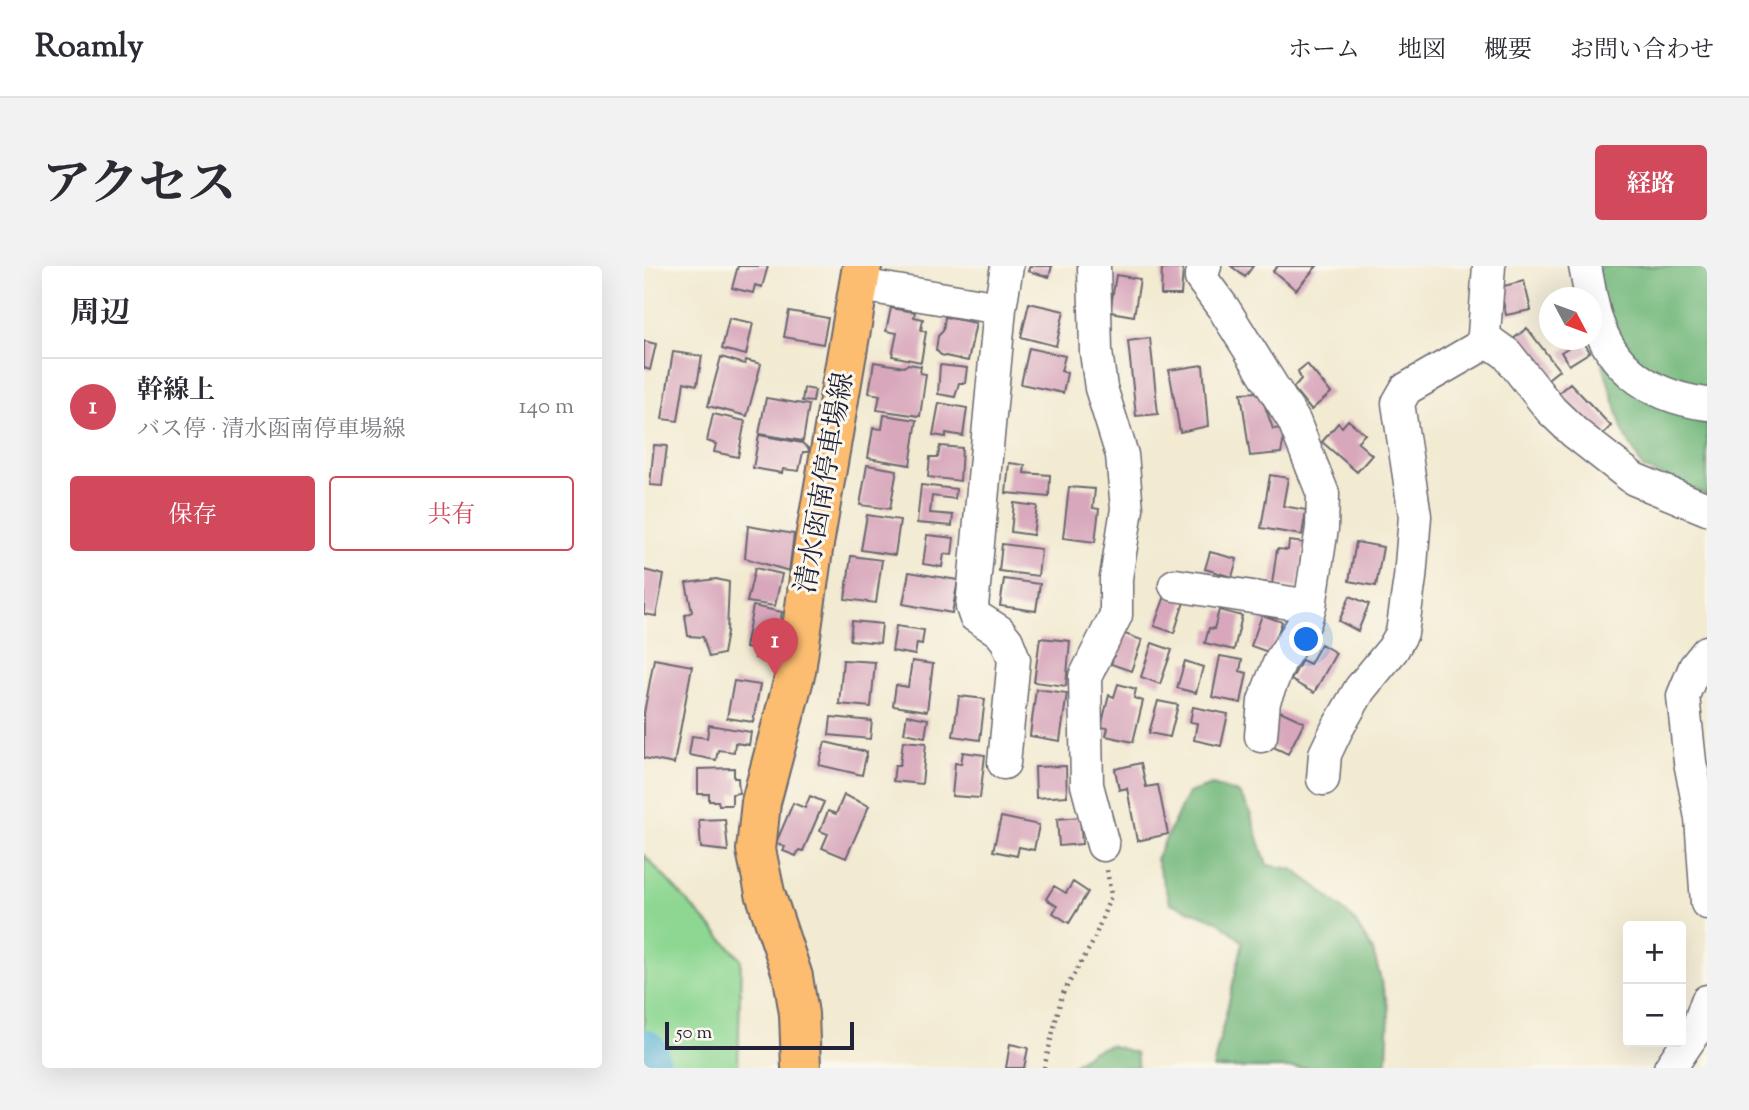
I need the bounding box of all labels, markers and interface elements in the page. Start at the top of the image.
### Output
text: Roamly [35,24,144,72]
text: ホーム [1288,34,1360,68]
text: 地図 [1398,34,1446,68]
text: 概要 [1484,34,1532,68]
text: お問い合わせ [1570,34,1714,68]
button: 経路 [1595,145,1707,220]
text: アクセス [42,152,237,222]
north arrow [1539,287,1602,350]
text: 周辺 [70,293,130,336]
street label: 清水函南停車場線 [787,369,865,597]
text: 幹線上 [137,373,215,410]
text: 1 [89,391,97,424]
text: 140 m [519,391,574,424]
text: バス停 · 清水函南停車場線 [137,414,406,447]
button: 保存 [70,476,315,551]
button: 共有 [329,476,574,551]
pin: 1 [752,618,798,676]
your location [1289,622,1323,656]
map controls [1623,921,1686,1047]
button: + [1623,921,1686,984]
button: − [1623,984,1686,1047]
scale bar [665,1019,854,1051]
text: 50 m [676,1020,712,1047]

